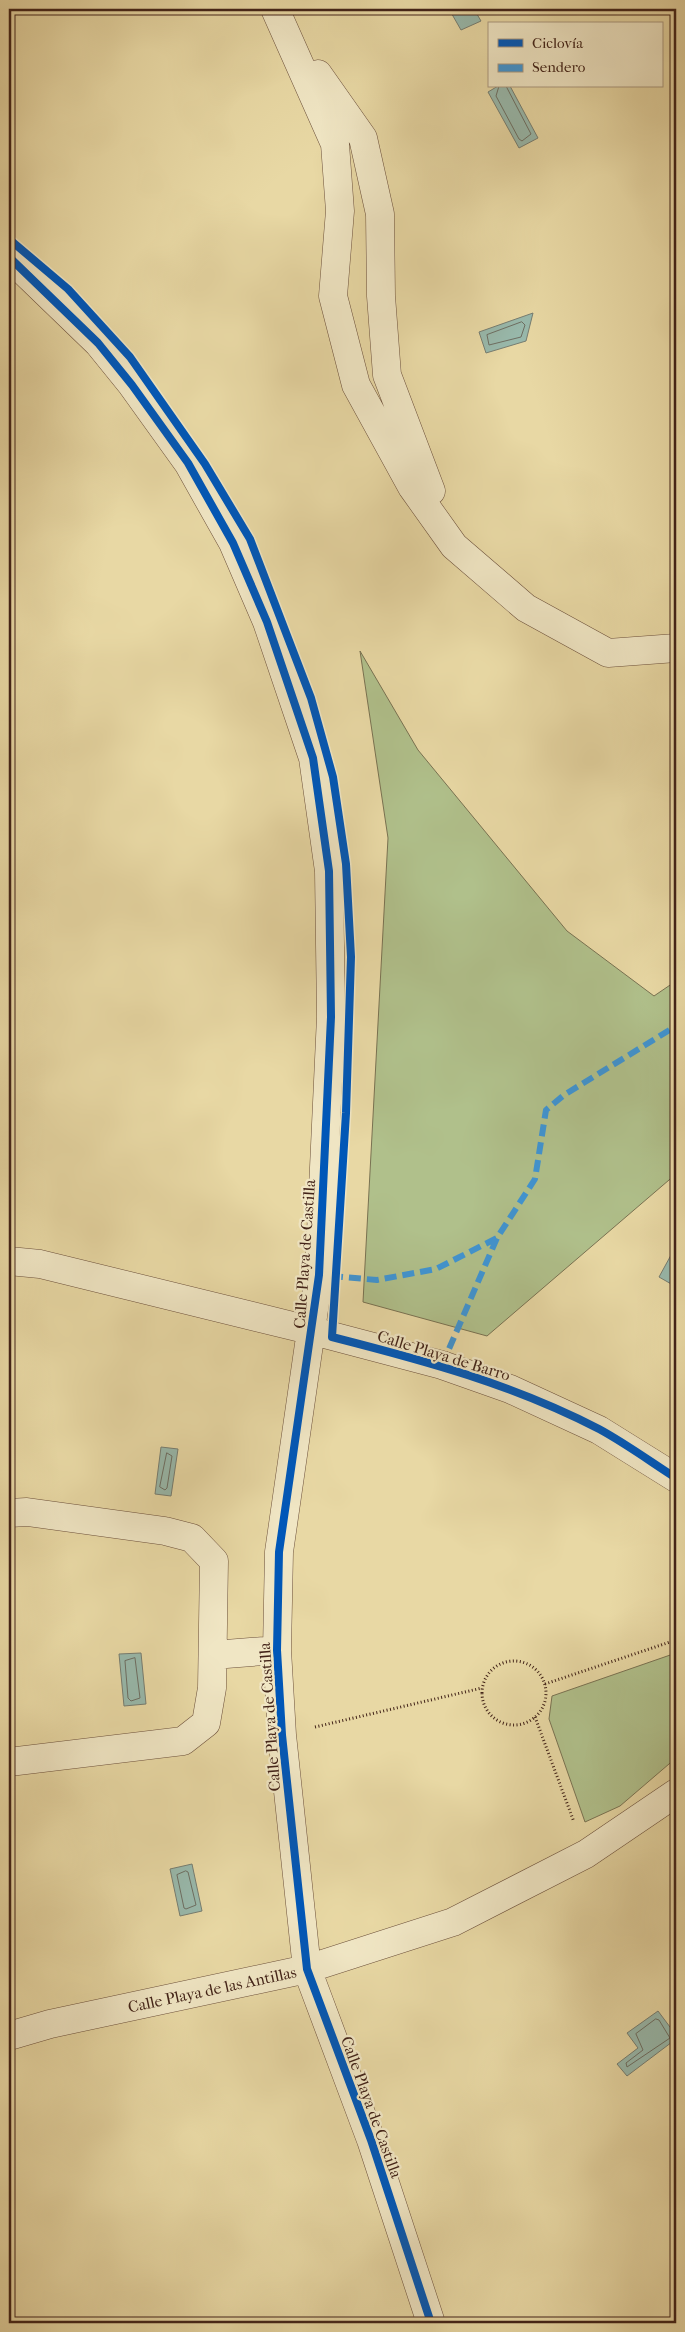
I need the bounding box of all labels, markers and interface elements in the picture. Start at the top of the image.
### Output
legend [488,22,662,88]
text: Ciclovía [532,34,584,52]
text: Sendero [532,58,586,76]
street label: Calle Playa de Castilla [290,1178,319,1329]
street label: Calle Playa de Barro [375,1326,513,1385]
street label: Calle Playa de Castilla [255,1641,284,1792]
street label: Calle Playa de las Antillas [126,1962,298,2017]
street label: Calle Playa de Castilla [337,2034,406,2181]

